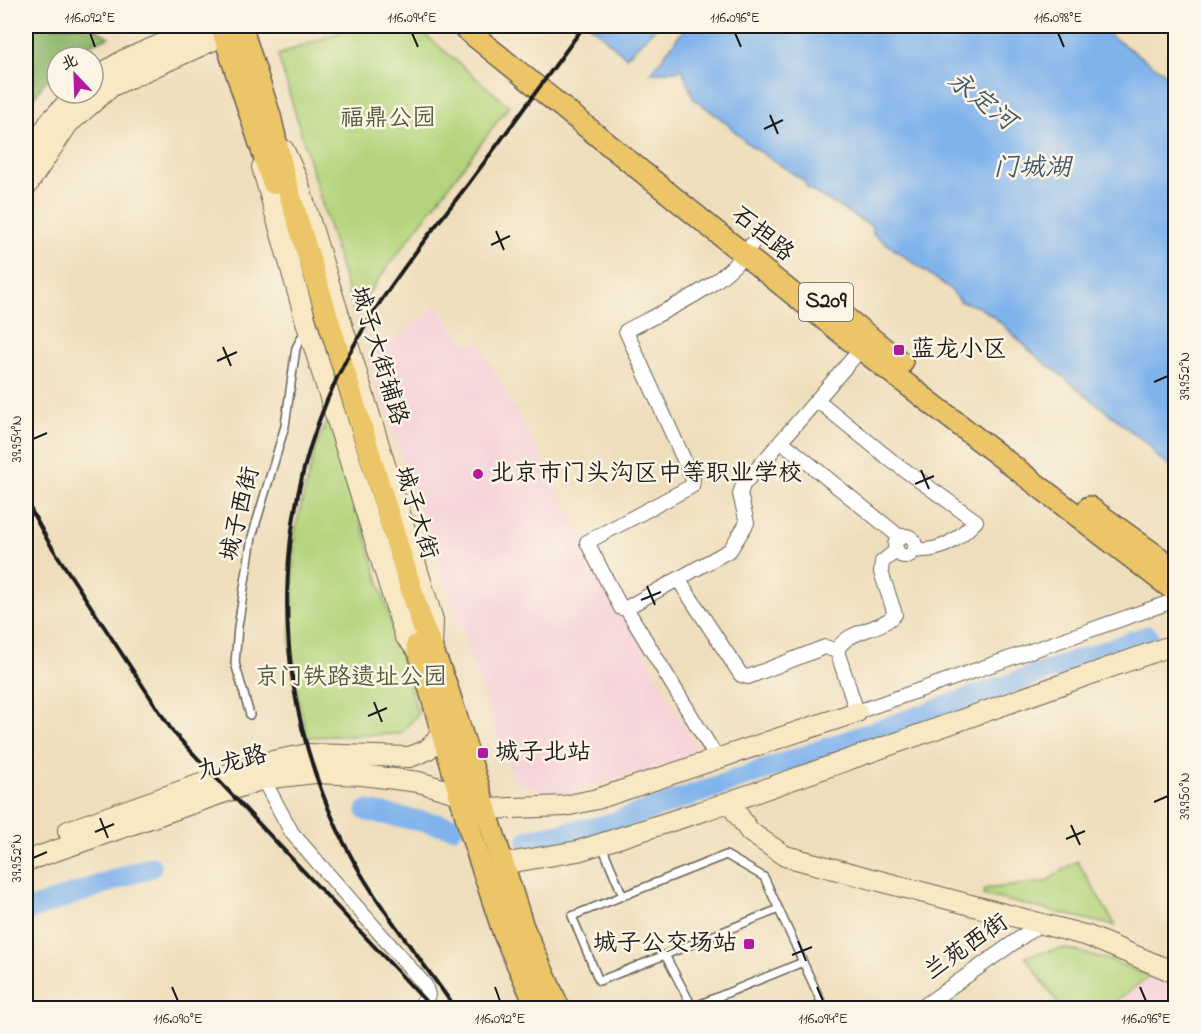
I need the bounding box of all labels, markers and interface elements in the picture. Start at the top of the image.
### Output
text: 116.092°E [65,7,115,29]
text: 116.094°E [387,7,437,29]
text: 116.096°E [710,7,760,29]
text: 116.098°E [1034,7,1082,29]
north arrow [45,45,105,105]
text: 北 [58,49,82,77]
water label: 永定河 [939,63,1027,143]
park label: 福鼎公园 [340,102,436,137]
water label: 门城湖 [993,150,1074,188]
street label: 石担路 [723,199,801,271]
street label: 城子大街辅路 [340,282,416,430]
road number: S209 [799,283,853,321]
place label: 蓝龙小区 [911,333,1007,368]
marker: 蓝龙小区 [892,343,906,357]
text: 39.952°N [1174,352,1196,400]
text: 39.954°N [6,415,28,463]
place label: 北京市门头沟区中等职业学校 [490,457,802,492]
street label: 城子大街 [384,462,446,564]
street label: 城子西街 [212,463,270,565]
marker: 北京市门头沟区中等职业学校 [471,467,485,481]
park label: 京门铁路遗址公园 [255,661,447,696]
place label: 城子北站 [495,736,591,771]
street label: 九龙路 [193,738,271,790]
marker: 城子北站 [476,746,490,760]
text: 39.950°N [1174,772,1196,820]
text: 39.952°N [6,834,28,882]
street label: 兰苑西街 [918,906,1016,990]
place label: 城子公交场站 [593,927,737,962]
marker: 城子公交场站 [742,937,756,951]
text: 116.090°E [153,1008,203,1030]
text: 116.092°E [475,1008,525,1030]
text: 116.094°E [798,1008,848,1030]
text: 116.096°E [1121,1008,1171,1030]

